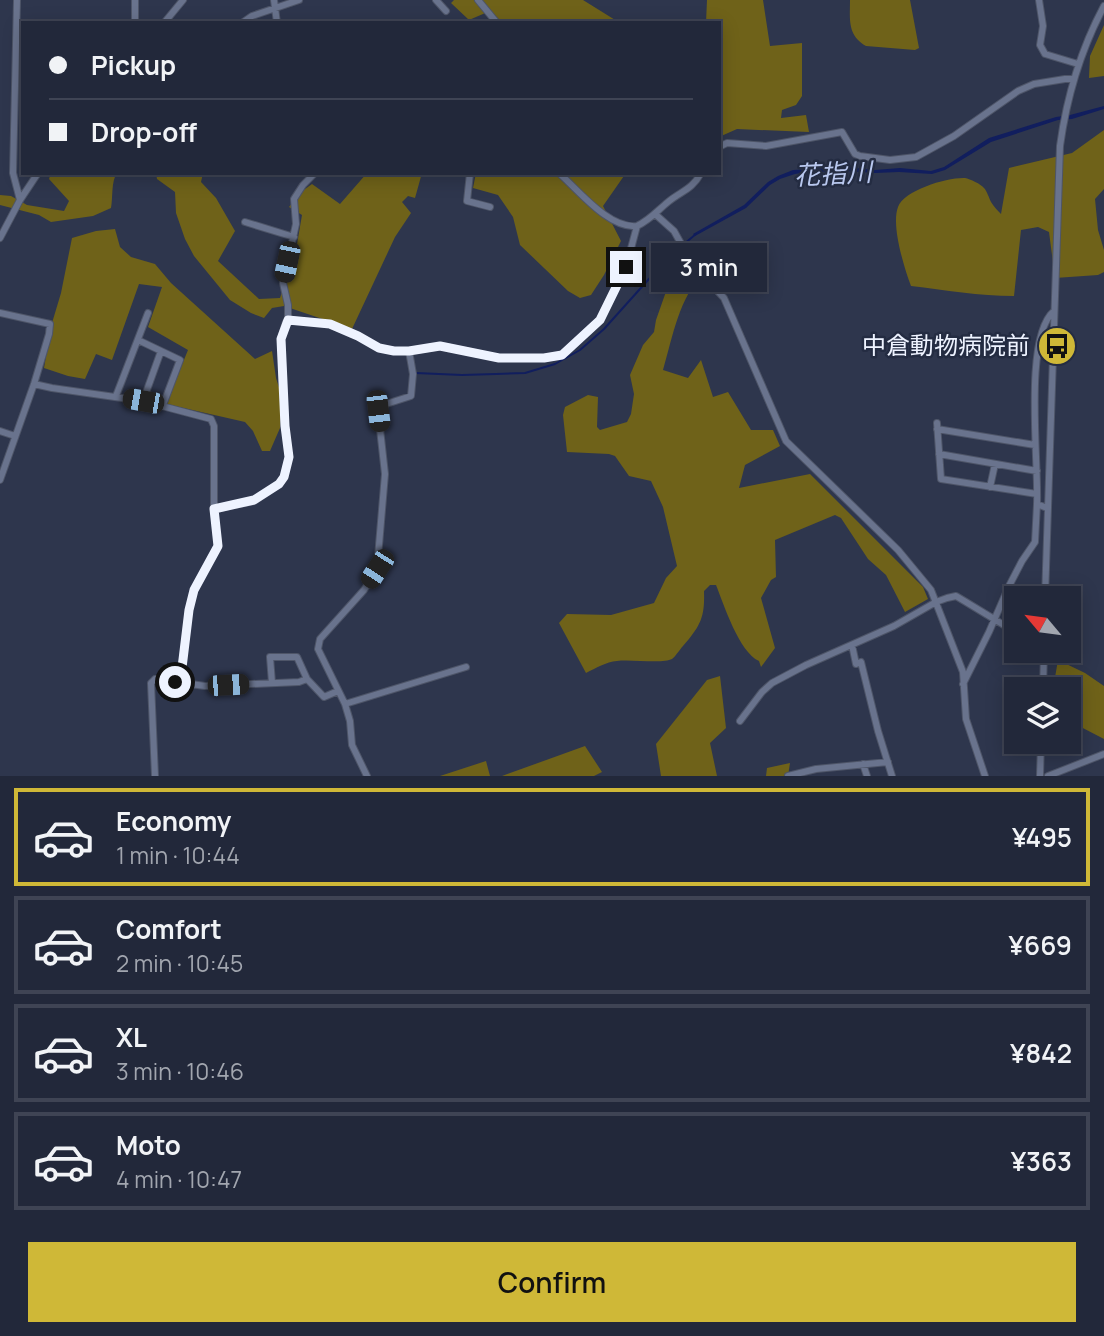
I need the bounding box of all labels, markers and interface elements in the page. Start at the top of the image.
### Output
text: Pickup [91,47,176,83]
text: Drop-off [91,114,197,150]
water label: 花指川 [793,153,876,193]
car [273,239,302,285]
callout: 3 min [650,243,766,292]
route end [610,251,642,283]
text: 3 min [680,251,738,283]
bus stop icon: 中倉動物病院前 [1036,325,1078,367]
place label: 中倉動物病院前 [862,328,1030,361]
car [121,387,166,415]
car [366,389,391,433]
car [357,546,398,592]
north arrow [1004,586,1082,663]
map controls [1004,586,1081,754]
route start [159,666,191,698]
car [207,673,250,697]
button: layers [1004,677,1081,754]
text: Economy [116,803,231,839]
icon: car [32,806,95,869]
text: ¥495 [1012,819,1072,855]
text: 1 min · 10:44 [116,839,240,871]
text: Comfort [116,911,222,947]
icon: car [32,914,95,977]
text: ¥669 [1009,927,1072,963]
text: 2 min · 10:45 [116,947,243,979]
text: XL [116,1019,147,1055]
icon: car [32,1022,95,1085]
text: ¥842 [1010,1035,1072,1071]
text: 3 min · 10:46 [116,1055,244,1087]
text: Moto [116,1127,181,1163]
icon: car [32,1130,95,1193]
text: ¥363 [1011,1143,1072,1179]
text: 4 min · 10:47 [116,1163,242,1195]
button: Confirm [28,1242,1076,1322]

